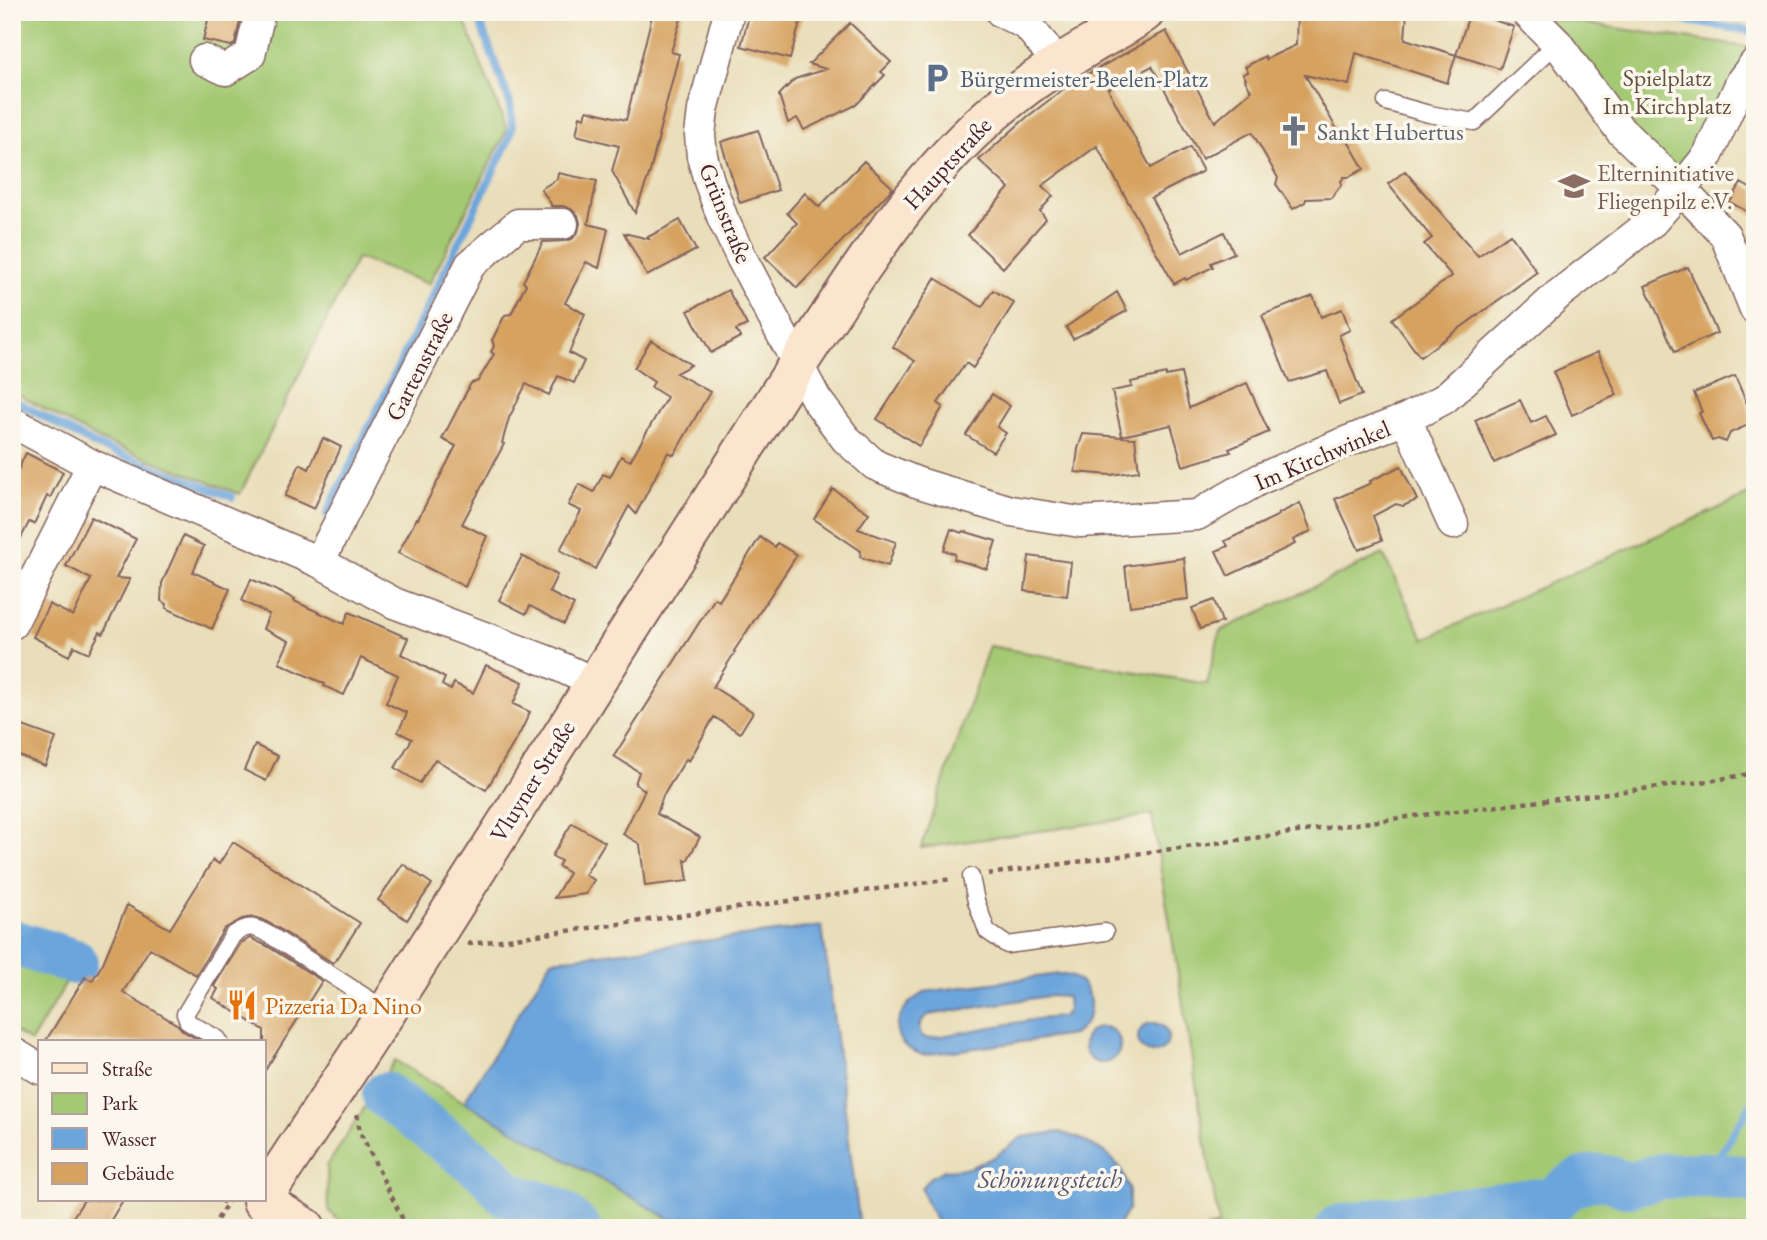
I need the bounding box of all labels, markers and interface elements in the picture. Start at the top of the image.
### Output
parking icon: Bürgermeister-Beelen-Platz [920,61,954,95]
park label: Spielplatz Im Kirchplatz [1603,62,1731,121]
place label: Bürgermeister-Beelen-Platz [960,63,1208,94]
street label: Hauptstraße [896,110,998,216]
church icon: Sankt Hubertus [1277,114,1311,148]
place label: Sankt Hubertus [1317,116,1464,147]
place label: Elterninitiative Fliegenpilz e.V. [1597,157,1734,216]
street label: Grünstraße [692,158,760,268]
school or university icon: Elterninitiative Fliegenpilz e.V. [1557,169,1591,203]
street label: Gartenstraße [378,306,460,426]
street label: Im Kirchwinkel [1249,412,1395,498]
street label: Vluyner Straße [482,714,582,848]
restaurant icon: Pizzeria Da Nino [225,988,259,1022]
place label: Pizzeria Da Nino [265,990,422,1021]
legend [38,1040,266,1202]
text: Straße [102,1055,153,1082]
text: Park [102,1089,139,1116]
text: Wasser [102,1125,156,1152]
text: Gebäude [102,1159,174,1186]
water label: Schönungsteich [977,1162,1123,1196]

